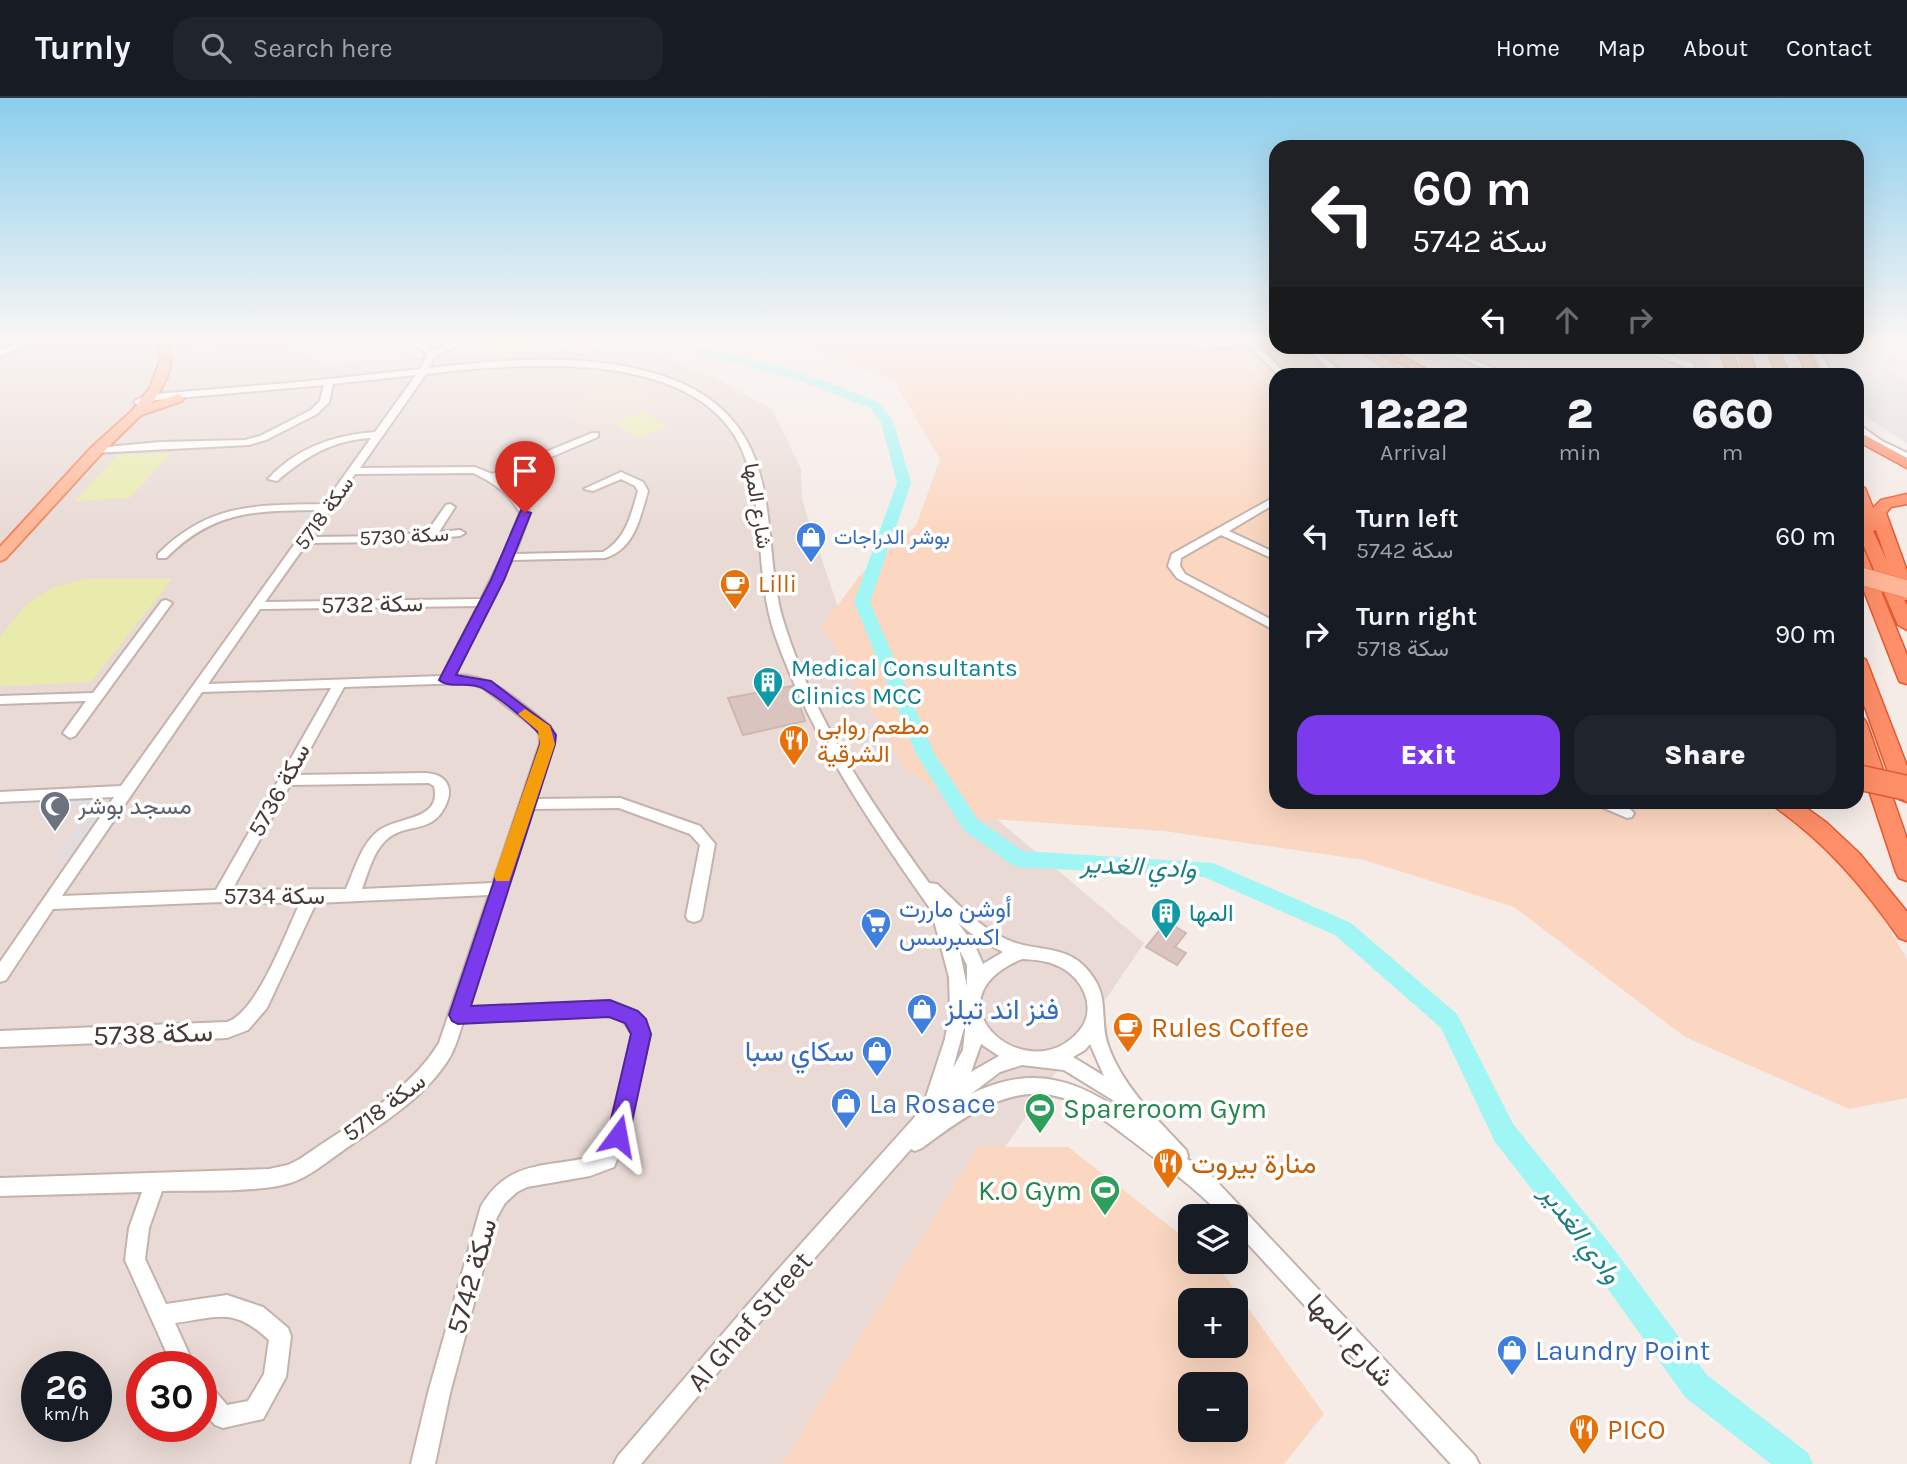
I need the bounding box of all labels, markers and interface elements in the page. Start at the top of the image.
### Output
search box [173,17,663,80]
text: Turnly [35,29,131,67]
icon: search [197,29,235,67]
text: Search here [253,33,393,64]
text: Home [1496,34,1560,62]
text: Map [1598,34,1645,62]
text: About [1683,34,1748,62]
text: Contact [1786,34,1872,62]
text: 60 m [1412,160,1532,217]
icon: left [1297,168,1388,259]
text: سكة 5742 [1412,223,1547,260]
icon: left [1475,301,1513,339]
icon: ahead [1548,301,1586,339]
icon: right [1621,301,1659,339]
text: 12:22 [1359,389,1468,439]
text: 2 [1566,389,1593,439]
text: 660 [1691,389,1774,439]
text: Arrival [1380,439,1447,466]
text: min [1559,439,1601,466]
text: m [1722,439,1743,466]
pin [495,441,555,513]
icon: arrive [506,452,544,490]
street label: شارع المها [737,462,777,551]
street label: سكة 5718 [289,472,359,554]
text: Turn left [1356,503,1458,534]
icon: left [1297,517,1335,555]
shop icon: بوشر الدراجات [794,520,828,564]
text: 60 m [1775,521,1836,552]
street label: سكة 5730 [359,522,449,550]
place label: بوشر الدراجات [834,525,950,550]
text: سكة 5742 [1356,537,1453,564]
cafe icon: Lilli [718,567,752,611]
place label: Lilli [758,570,797,598]
street label: سكة 5732 [321,589,423,619]
text: Turn right [1356,601,1477,632]
icon: right [1297,615,1335,653]
text: 90 m [1775,619,1836,650]
text: سكة 5718 [1356,635,1449,662]
place label: Medical Consultants Clinics MCC [791,654,1018,710]
building icon: Medical Consultants Clinics MCC [751,665,785,709]
place label: مطعم روابي الشرقية [817,712,930,769]
button: Exit [1297,715,1560,795]
button: Share [1574,715,1836,795]
restaurant icon: مطعم روابي الشرقية [777,723,811,767]
street label: سكة 5736 [242,739,316,841]
mosque icon: مسجد بوشر [38,789,72,833]
place label: مسجد بوشر [77,792,192,821]
water label: وادي الغدير [1078,848,1198,890]
street label: سكة 5734 [223,882,325,910]
place label: أوشن ماررت اكسبرسس [899,895,1012,952]
building icon: المها [1149,896,1183,940]
place label: المها [1189,899,1233,928]
supermarket icon: أوشن ماررت اكسبرسس [859,906,893,950]
shop icon: فنز اند تيلز [905,992,939,1036]
place label: فنز اند تيلز [944,993,1059,1027]
cafe icon: Rules Coffee [1111,1010,1145,1054]
place label: Rules Coffee [1151,1011,1309,1044]
street label: سكة 5738 [92,1015,214,1052]
shop icon: سكاي سبا [860,1034,894,1078]
place label: سكاي سبا [745,1035,854,1074]
street label: سكة 5718 [337,1067,431,1147]
shop icon: La Rosace [829,1086,863,1130]
place label: La Rosace [869,1087,996,1120]
sports icon: Spareroom Gym [1023,1091,1057,1135]
place label: Spareroom Gym [1063,1092,1267,1125]
position arrow [581,1099,655,1173]
restaurant icon: منارة بيروت [1151,1146,1185,1190]
place label: منارة بيروت [1191,1147,1317,1181]
sports icon: K.O Gym [1088,1173,1122,1217]
place label: K.O Gym [978,1174,1082,1207]
water label: وادي الغدير [1528,1177,1628,1293]
map controls [1178,1204,1248,1442]
button: layers [1178,1204,1248,1274]
street label: سكة 5742 [439,1215,504,1338]
street label: Al Ghaf Street [680,1245,819,1398]
street label: شارع المها [1298,1287,1402,1395]
button: + [1178,1288,1248,1358]
shop icon: Laundry Point [1495,1333,1529,1377]
place label: Laundry Point [1535,1334,1710,1367]
speed limit sign: 30 [126,1351,217,1442]
text: 26 [45,1367,88,1408]
button: − [1178,1372,1248,1442]
text: km/h [44,1403,89,1425]
restaurant icon: PICO [1567,1412,1601,1456]
place label: PICO [1607,1413,1666,1446]

